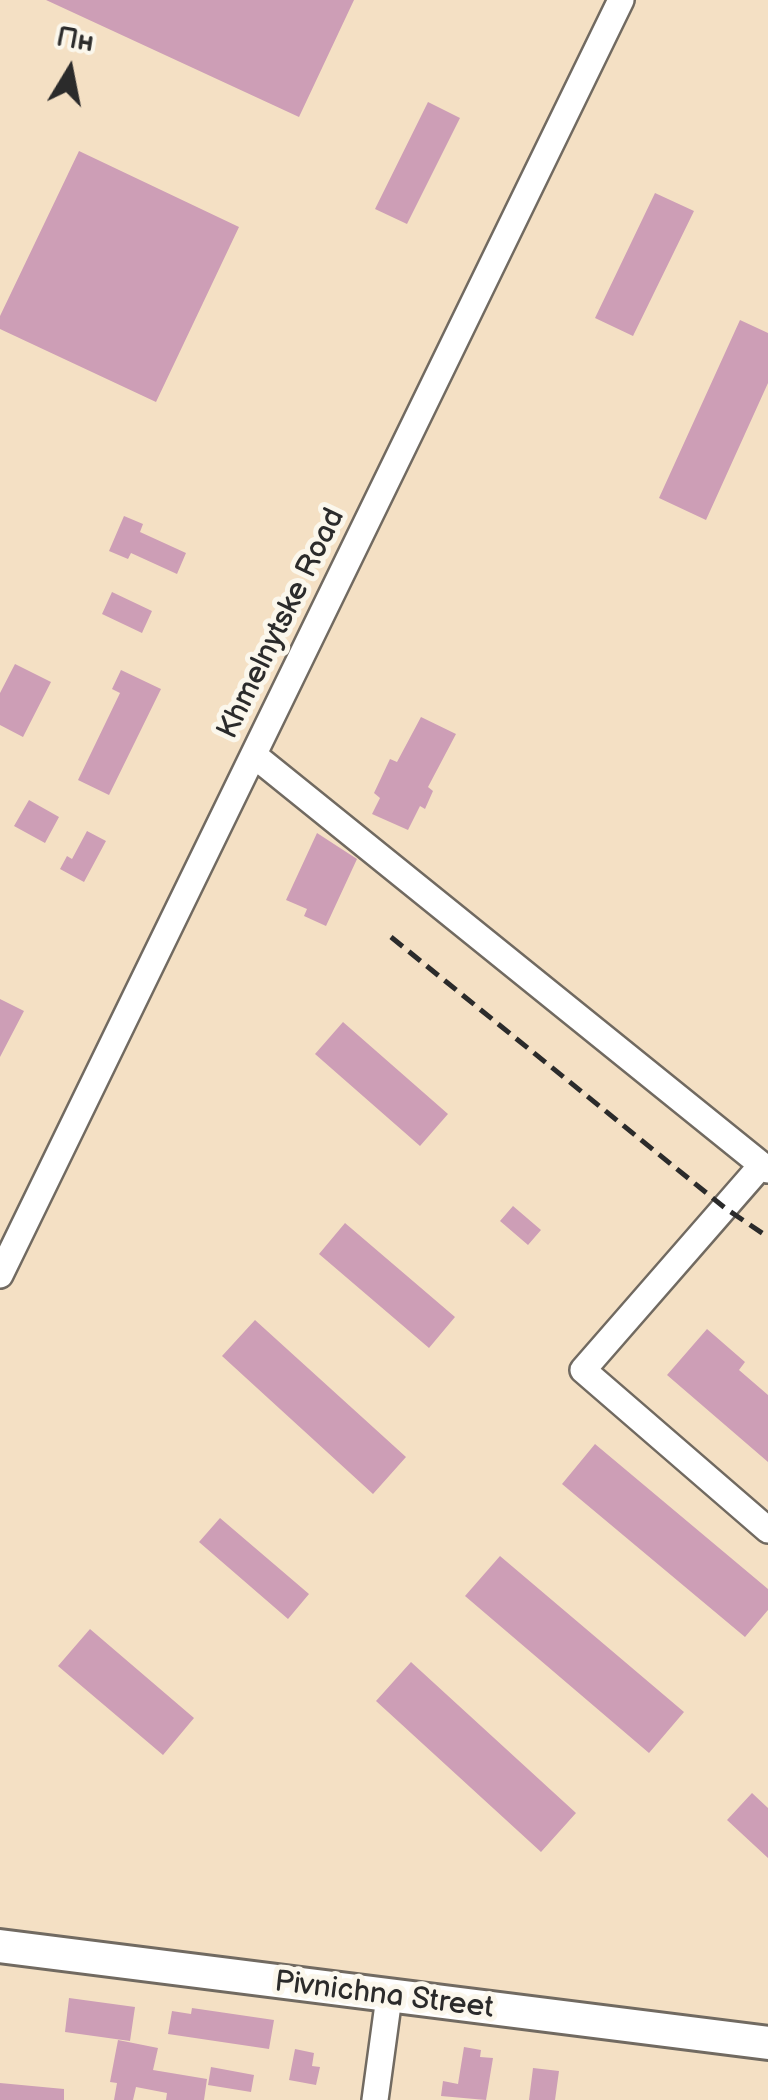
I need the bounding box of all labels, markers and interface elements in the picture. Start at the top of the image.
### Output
north arrow [20,20,120,120]
text: Пн [54,20,97,59]
street label: Khmelnytske Road [211,503,353,745]
street label: Pivnichna Street [273,1965,495,2027]

